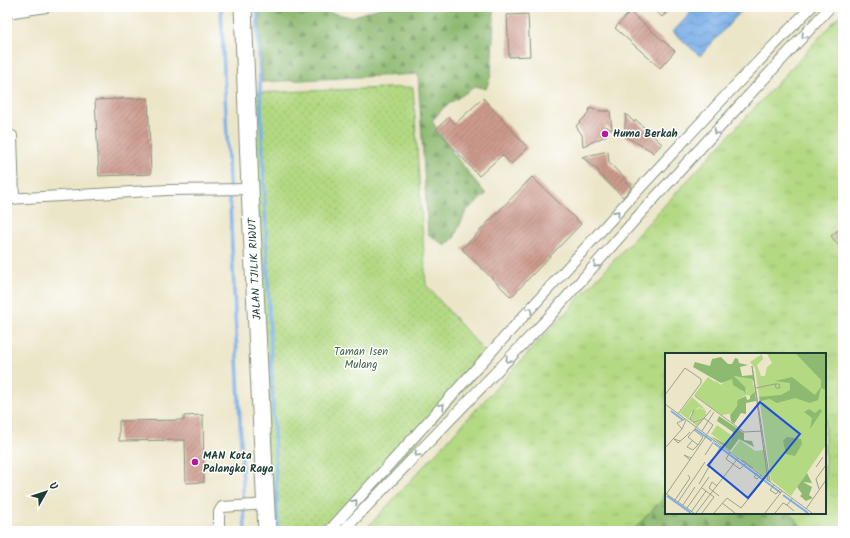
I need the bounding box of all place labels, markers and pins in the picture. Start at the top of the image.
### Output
place label: Huma Berkah [613,125,678,143]
marker: Huma Berkah [600,129,610,139]
place label: MAN Kota Palangka Raya [203,447,274,478]
marker: MAN Kota Palangka Raya [190,457,200,467]

